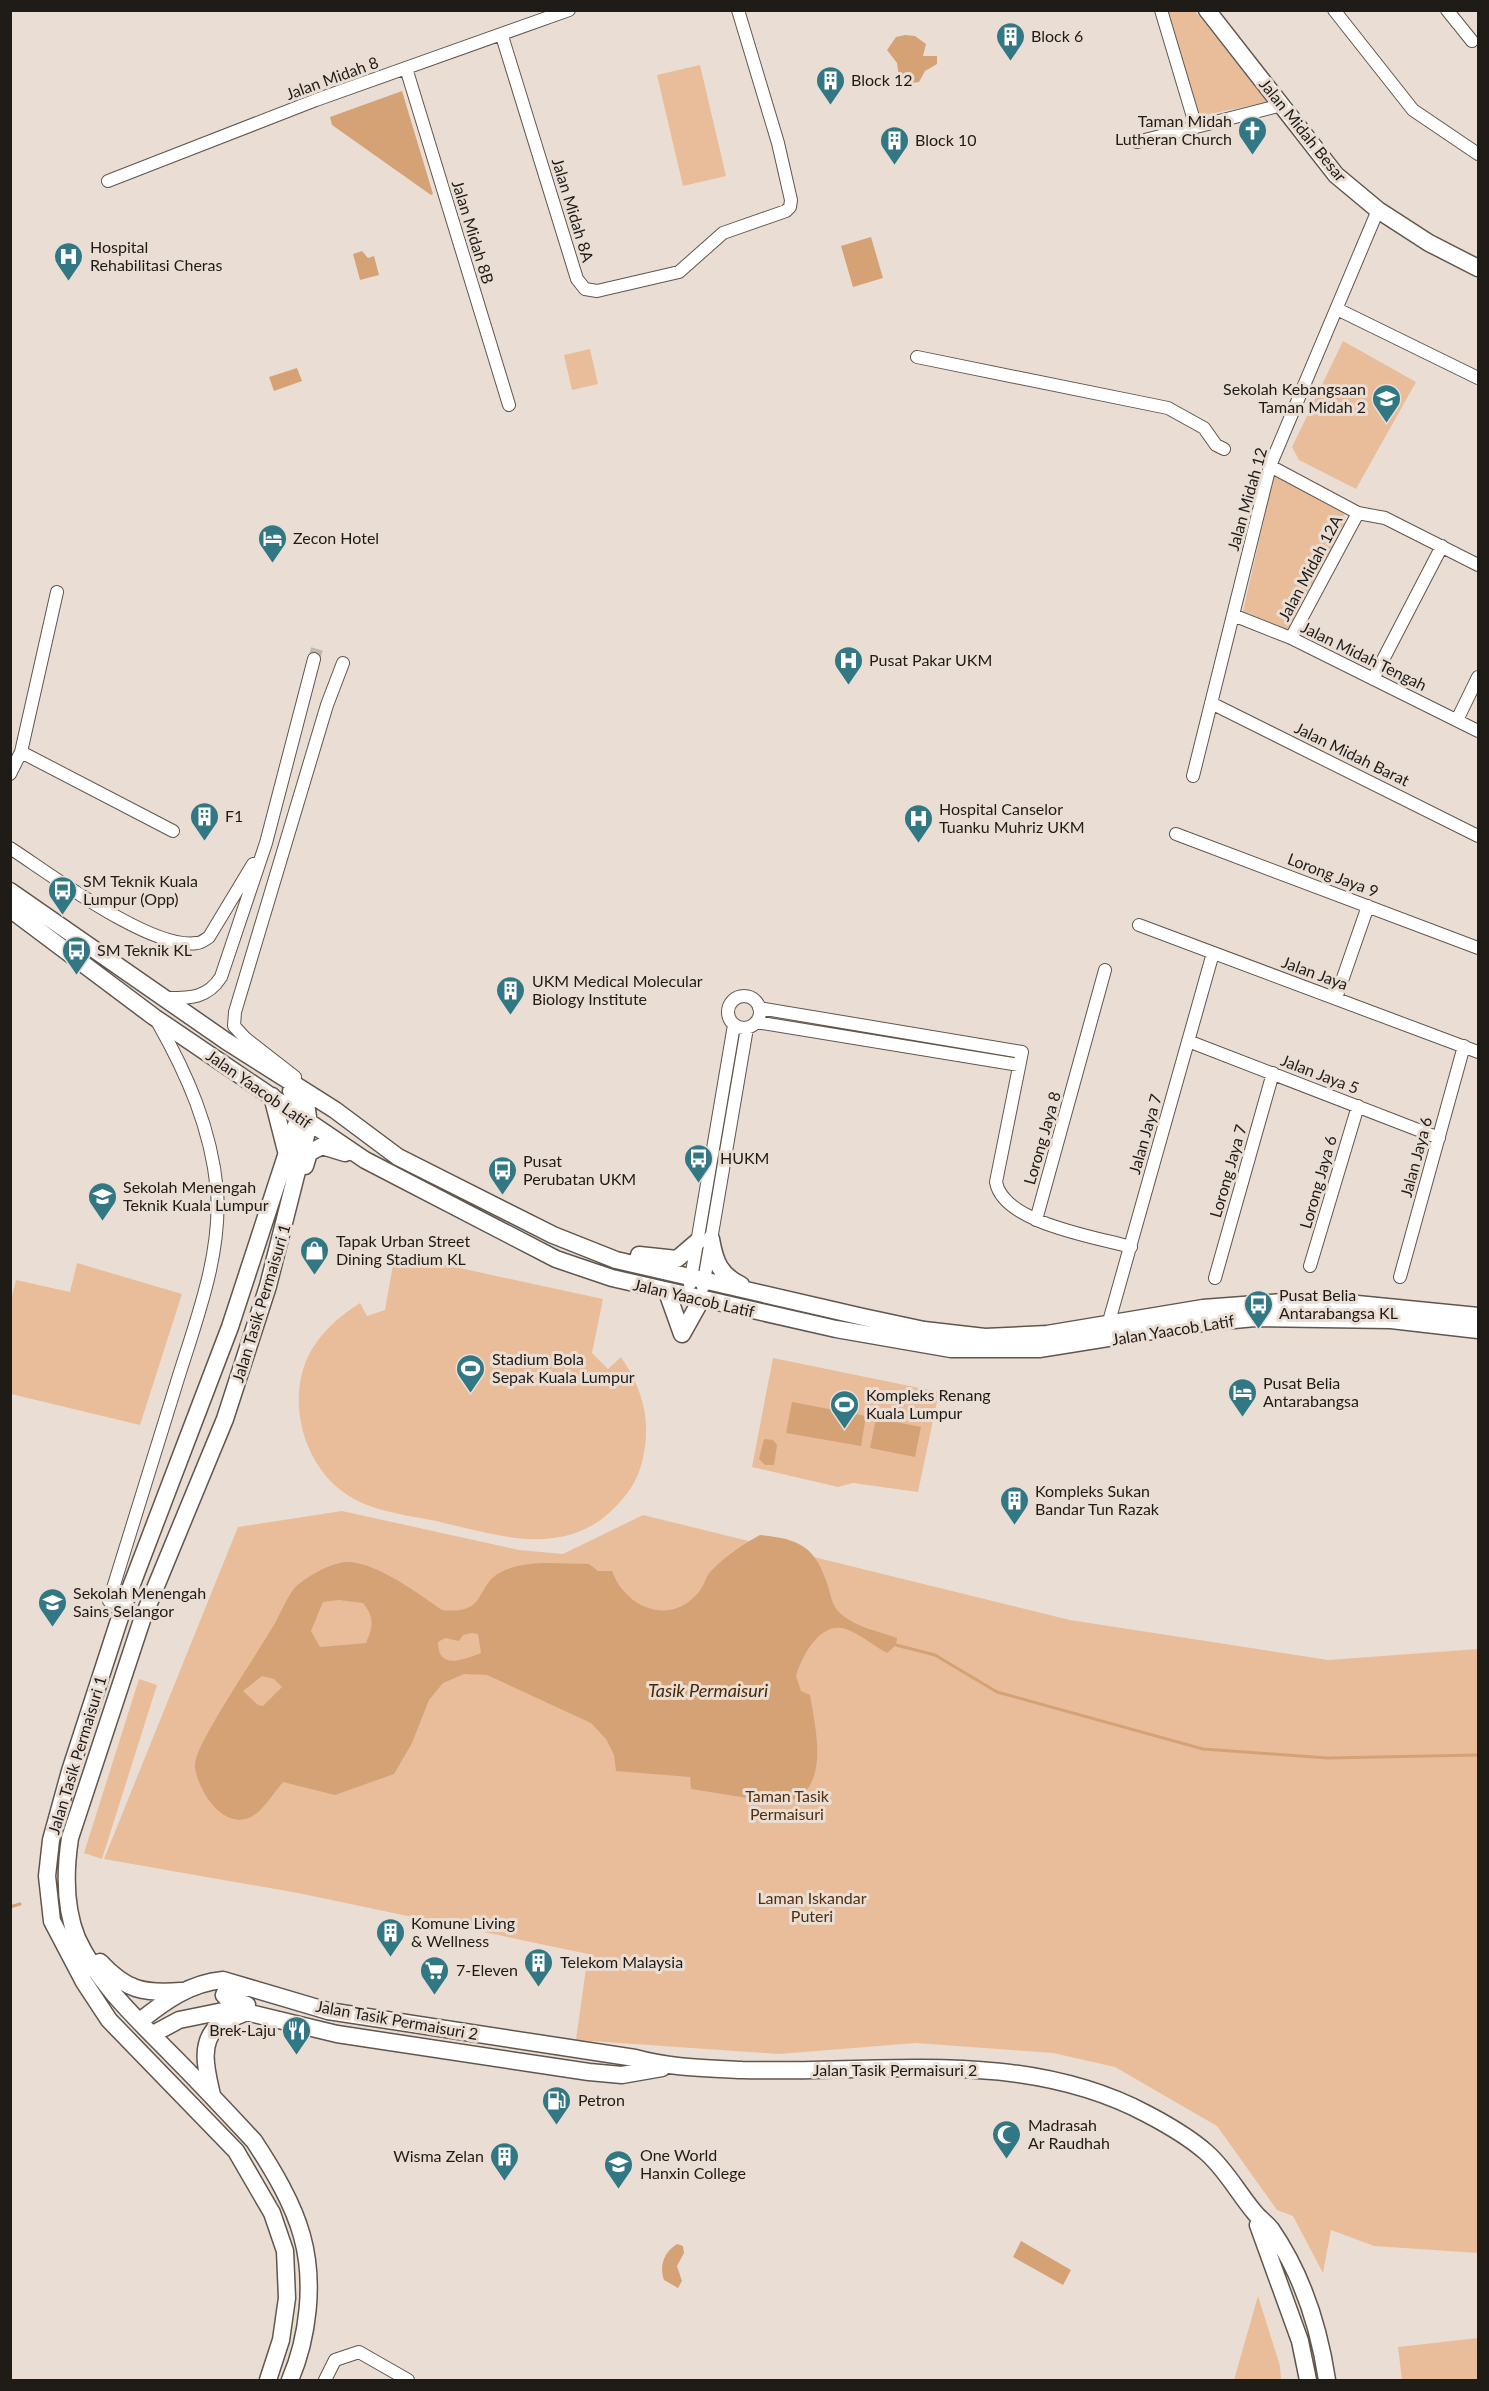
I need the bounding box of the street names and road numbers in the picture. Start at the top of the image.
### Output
street label: Jalan Midah 8 [283,52,381,103]
street label: Jalan Midah Besar [1256,74,1351,185]
street label: Jalan Midah 8A [549,156,598,264]
street label: Jalan Midah 8B [449,178,498,286]
street label: Jalan Midah 12 [1223,445,1270,553]
street label: Jalan Midah 12A [1274,511,1346,624]
street label: Jalan Midah Tengah [1298,617,1430,694]
street label: Jalan Midah Barat [1292,718,1413,790]
street label: Lorong Jaya 9 [1285,849,1381,901]
street label: Jalan Jaya [1280,952,1351,993]
street label: Jalan Yaacob Latif [203,1045,316,1132]
street label: Jalan Jaya 5 [1278,1050,1362,1097]
street label: Lorong Jaya 8 [1019,1089,1064,1187]
street label: Jalan Jaya 7 [1124,1092,1165,1176]
street label: Jalan Jaya 6 [1396,1115,1435,1199]
street label: Lorong Jaya 7 [1205,1122,1250,1220]
street label: Lorong Jaya 6 [1295,1133,1340,1231]
street label: Jalan Tasik Permaisuri 1 [227,1221,294,1384]
street label: Jalan Yaacob Latif [632,1274,757,1321]
street label: Jalan Yaacob Latif [1110,1310,1236,1349]
street label: Jalan Tasik Permaisuri 1 [43,1673,110,1836]
street label: Jalan Tasik Permaisuri 2 [314,1996,480,2043]
street label: Jalan Tasik Permaisuri 2 [813,2060,977,2079]

